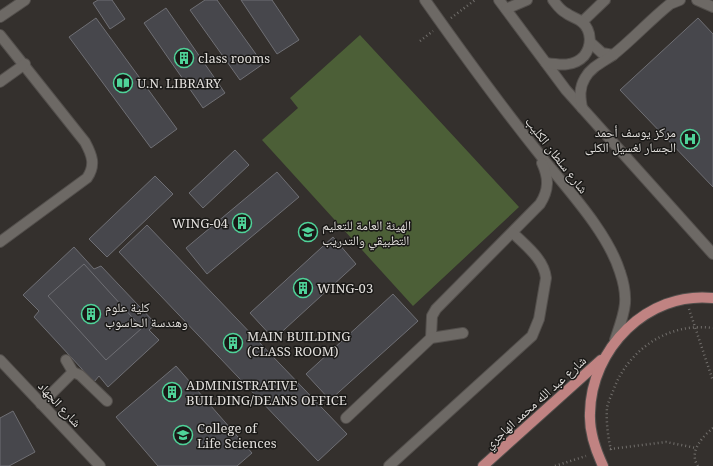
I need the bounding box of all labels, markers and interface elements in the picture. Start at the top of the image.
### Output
building icon: class rooms [173,47,195,69]
place label: class rooms [198,49,270,67]
library icon: U.N. LIBRARY [112,72,134,94]
place label: U.N. LIBRARY [137,74,222,92]
street label: شارع سلطان الكليب [521,113,593,198]
place label: مركز يوسف أحمد الجسار لغسيل الكلى [585,123,676,156]
hospital icon: مركز يوسف أحمد الجسار لغسيل الكلى [679,128,701,150]
building icon: WING-04 [231,212,253,234]
place label: WING-04 [172,214,229,232]
place label: الهيئة العامة للتعليم التطبيقي والتدريب [322,216,411,251]
school or university icon: الهيئة العامة للتعليم التطبيقي والتدريب [297,221,319,243]
building icon: WING-03 [292,277,314,299]
place label: WING-03 [317,279,373,297]
place label: كلية علوم وهندسة الحاسوب [105,298,188,331]
building icon: كلية علوم وهندسة الحاسوب [80,303,102,325]
place label: MAIN BUILDING (CLASS ROOM) [247,327,351,360]
building icon: MAIN BUILDING (CLASS ROOM) [222,332,244,354]
street label: شارع عبد الله محمد الهاجري [480,351,591,454]
place label: ADMINISTRATIVE BUILDING/DEANS OFFICE [186,376,347,409]
street label: شارع الجهاد [34,377,86,431]
building icon: ADMINISTRATIVE BUILDING/DEANS OFFICE [161,381,183,403]
place label: College of Life Sciences [197,419,277,452]
school or university icon: College of Life Sciences [172,424,194,446]

